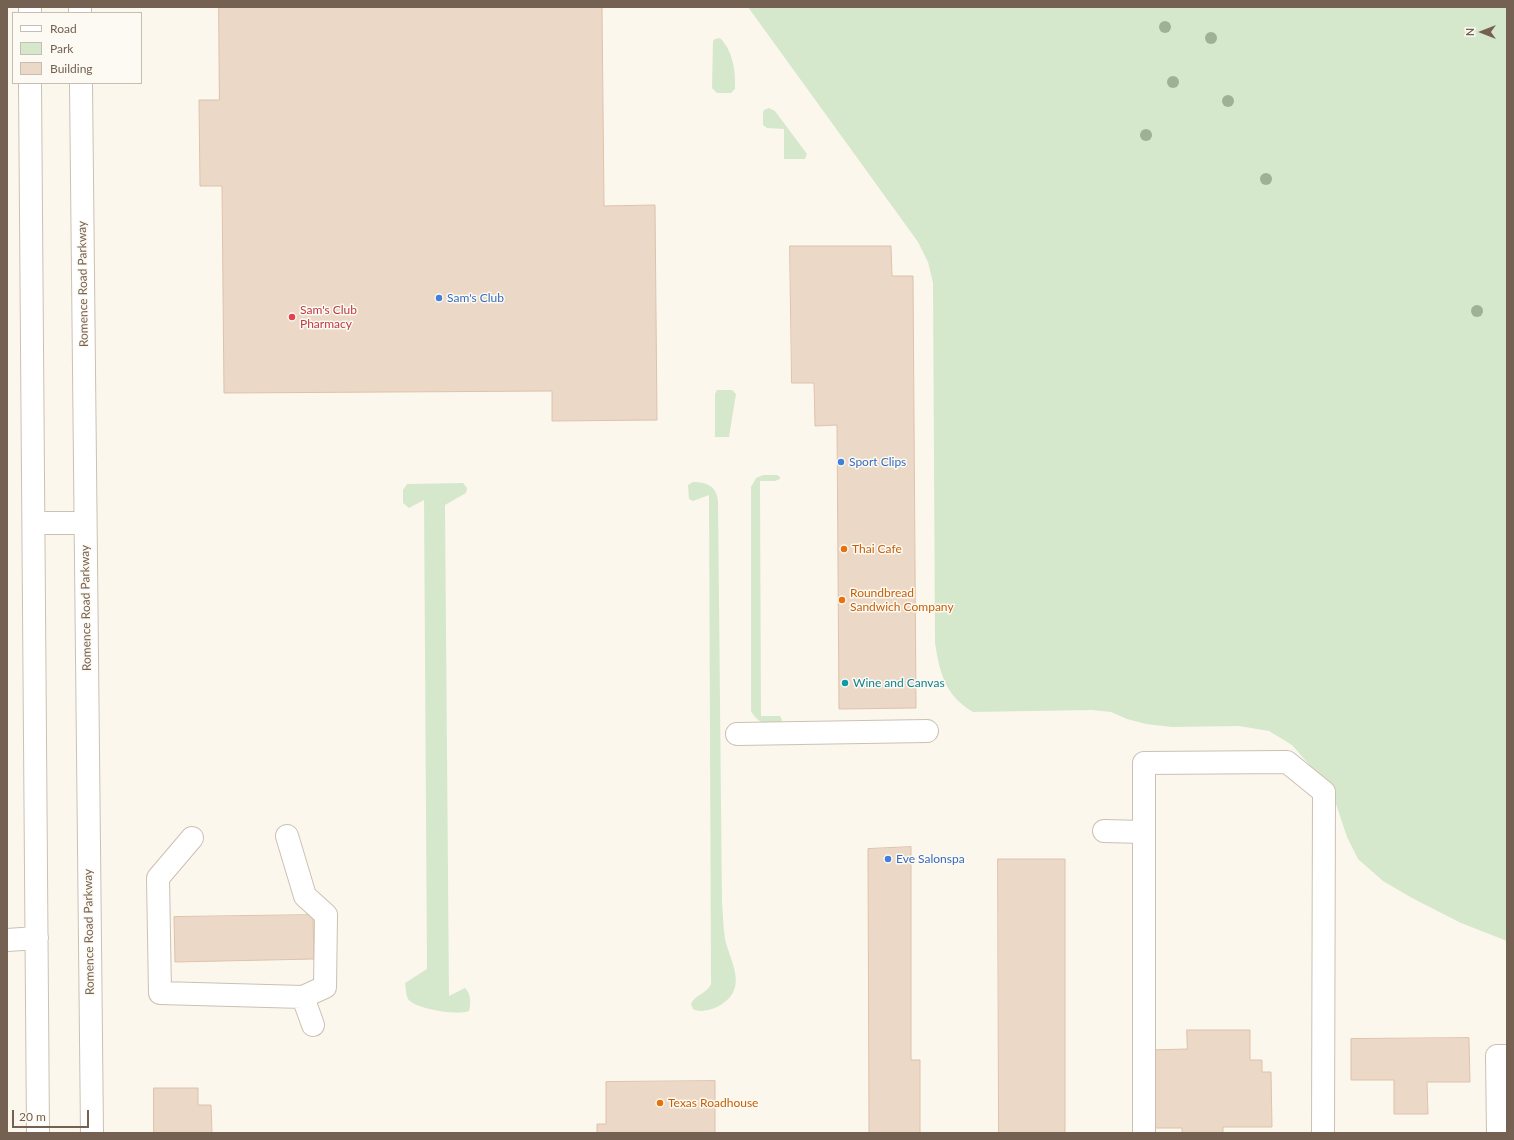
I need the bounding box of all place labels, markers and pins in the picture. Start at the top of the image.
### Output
place label: Sam's Club [447,291,504,305]
marker: Sam's Club [434,293,444,303]
place label: Sam's Club Pharmacy [300,303,357,331]
marker: Sam's Club Pharmacy [287,312,297,322]
place label: Sport Clips [849,455,906,469]
marker: Sport Clips [836,457,846,467]
place label: Thai Cafe [852,542,902,556]
marker: Thai Cafe [839,544,849,554]
place label: Roundbread Sandwich Company [850,586,954,614]
marker: Roundbread Sandwich Company [837,595,847,605]
place label: Wine and Canvas [853,676,945,690]
marker: Wine and Canvas [840,678,850,688]
place label: Eve Salonspa [896,852,965,866]
marker: Eve Salonspa [883,854,893,864]
place label: Texas Roadhouse [668,1096,758,1110]
marker: Texas Roadhouse [655,1098,665,1108]

